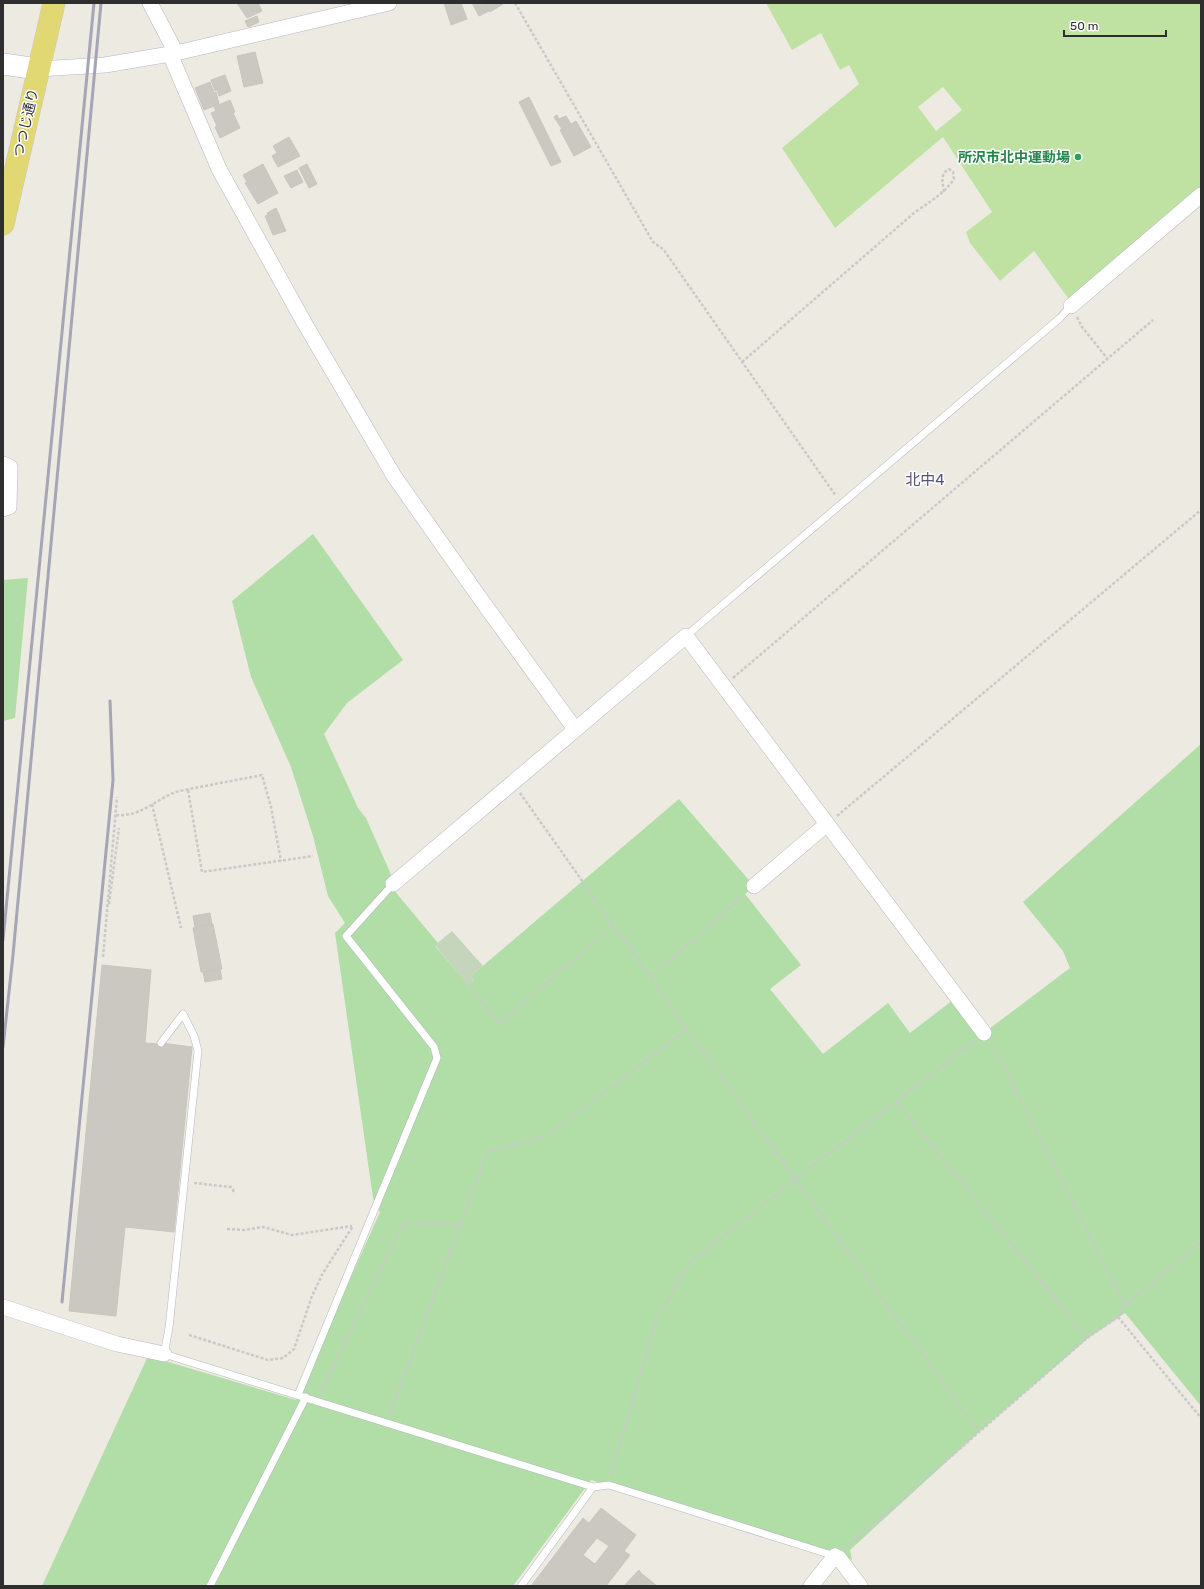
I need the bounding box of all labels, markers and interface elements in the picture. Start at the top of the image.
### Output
scale bar [1064,12,1166,38]
text: 50 m [1070,19,1098,33]
street label: つつじ通り [10,87,42,159]
place label: 所沢市北中運動場 [958,149,1070,166]
marker: 所沢市北中運動場 [1073,152,1083,162]
district label: 北中4 [905,471,945,489]

